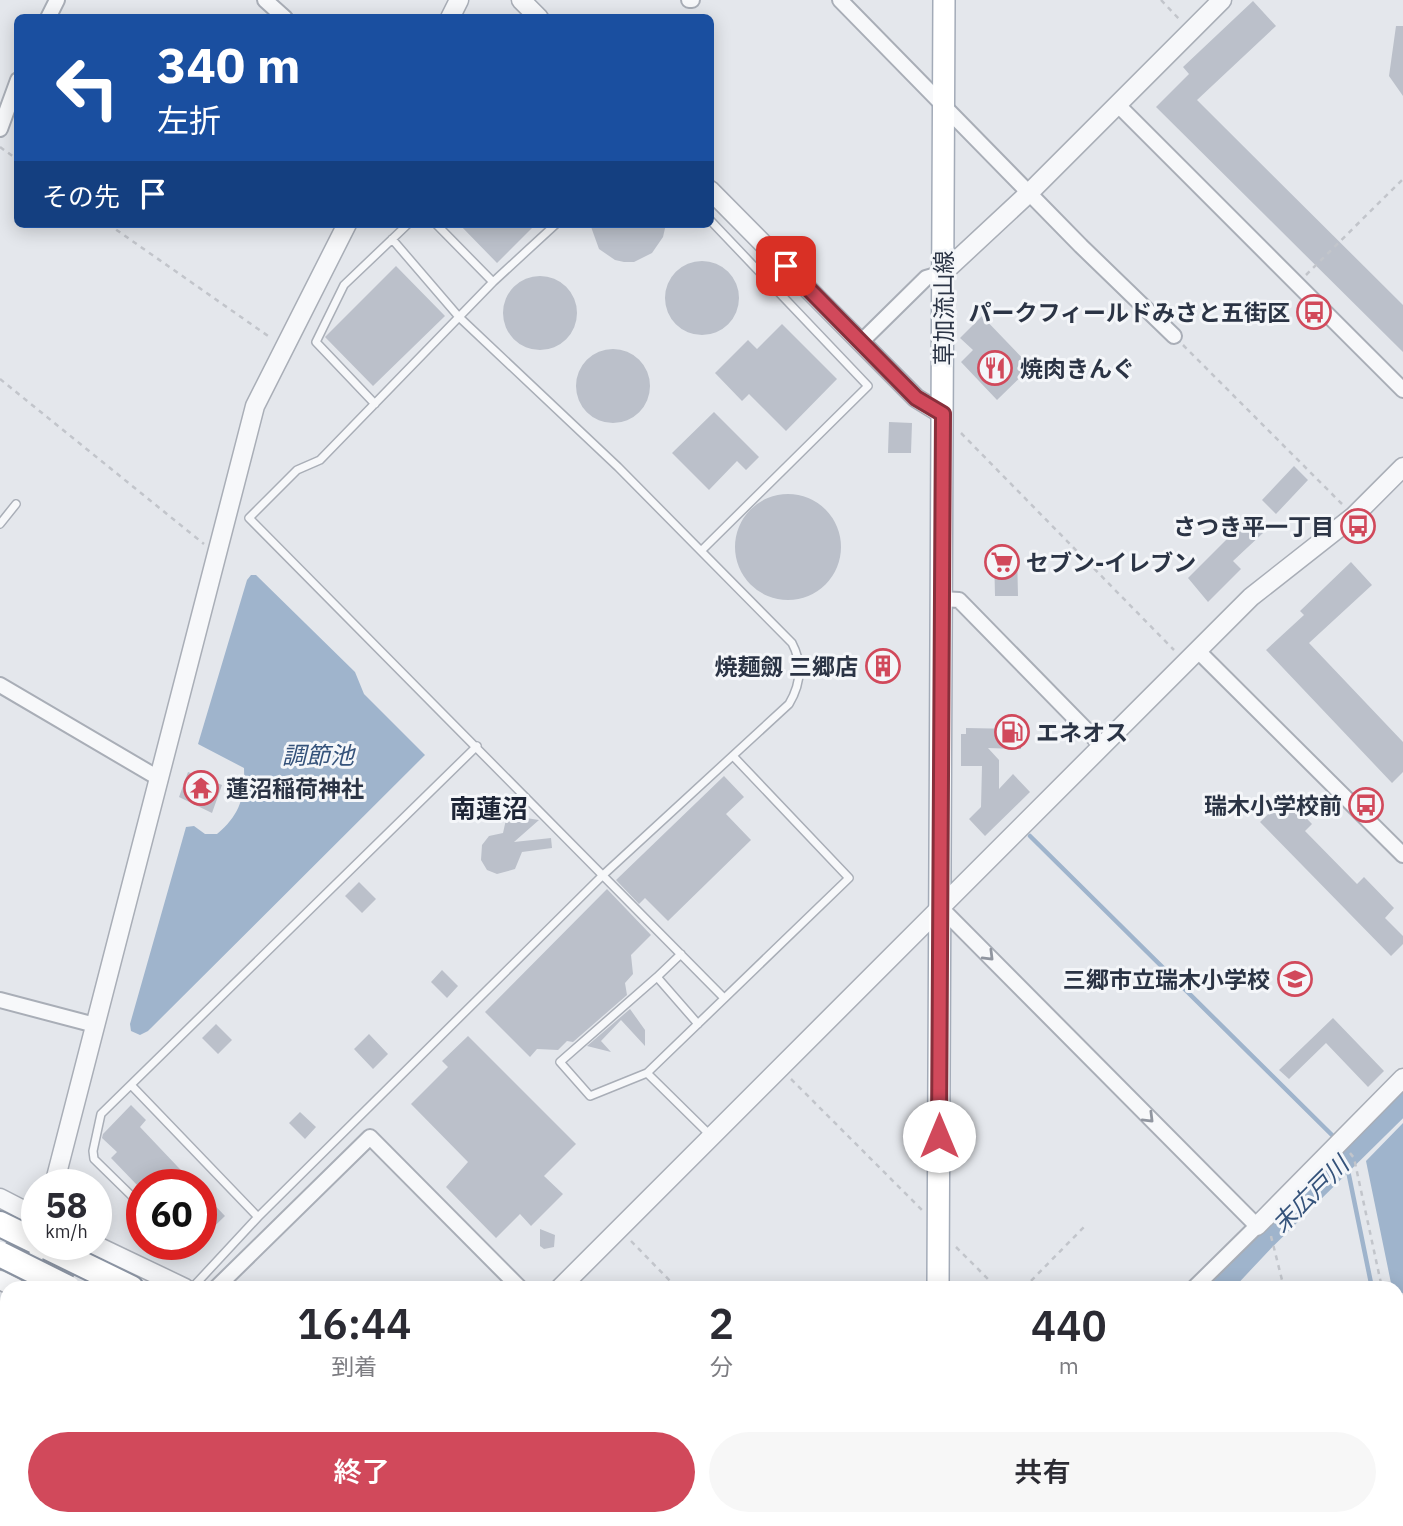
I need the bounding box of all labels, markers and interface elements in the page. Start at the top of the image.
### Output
text: 340 m [157,33,301,96]
icon: left [42,42,133,133]
text: 左折 [157,99,221,141]
icon: arrive [134,175,172,213]
text: その先 [42,179,120,213]
pin [756,236,816,296]
icon: arrive [767,247,805,285]
street label: 草加流山線 [928,251,958,366]
bus stop icon: パークフィールドみさと五街区 [1295,293,1333,331]
place label: パークフィールドみさと五街区 [968,297,1290,327]
restaurant icon: 焼肉きんぐ [976,349,1014,387]
place label: 焼肉きんぐ [1020,353,1135,383]
bus stop icon: さつき平一丁目 [1339,507,1377,545]
place label: さつき平一丁目 [1173,511,1334,541]
supermarket icon: セブン-イレブン [983,543,1021,581]
place label: セブン-イレブン [1026,547,1196,577]
building icon: 焼麺劔 三郷店 [864,647,902,685]
place label: 焼麺劔 三郷店 [715,651,858,681]
fuel station icon: エネオス [993,713,1031,751]
place label: エネオス [1036,717,1128,747]
water label: 調節池 [282,739,356,771]
temple icon: 蓮沼稲荷神社 [182,769,220,807]
place label: 蓮沼稲荷神社 [226,773,364,803]
bus stop icon: 瑞木小学校前 [1347,786,1385,824]
place label: 瑞木小学校前 [1204,790,1342,820]
district label: 南蓮沼 [450,791,528,825]
one-way arrow [981,948,994,961]
school or university icon: 三郷市立瑞木小学校 [1276,960,1314,998]
place label: 三郷市立瑞木小学校 [1063,964,1270,994]
position arrow [902,1099,976,1173]
one-way arrow [1141,1109,1154,1122]
water label: 末広戸川 [1265,1147,1357,1239]
speed limit sign: 60 [126,1169,217,1260]
text: 58 [45,1182,88,1228]
text: km/h [45,1220,88,1243]
text: 16:44 [297,1296,411,1351]
text: 2 [709,1296,734,1351]
text: 440 [1031,1298,1107,1353]
text: m [1059,1350,1079,1380]
text: 到着 [331,1351,377,1381]
text: 分 [710,1351,733,1381]
button: 終了 [28,1432,695,1512]
button: 共有 [709,1432,1376,1512]

